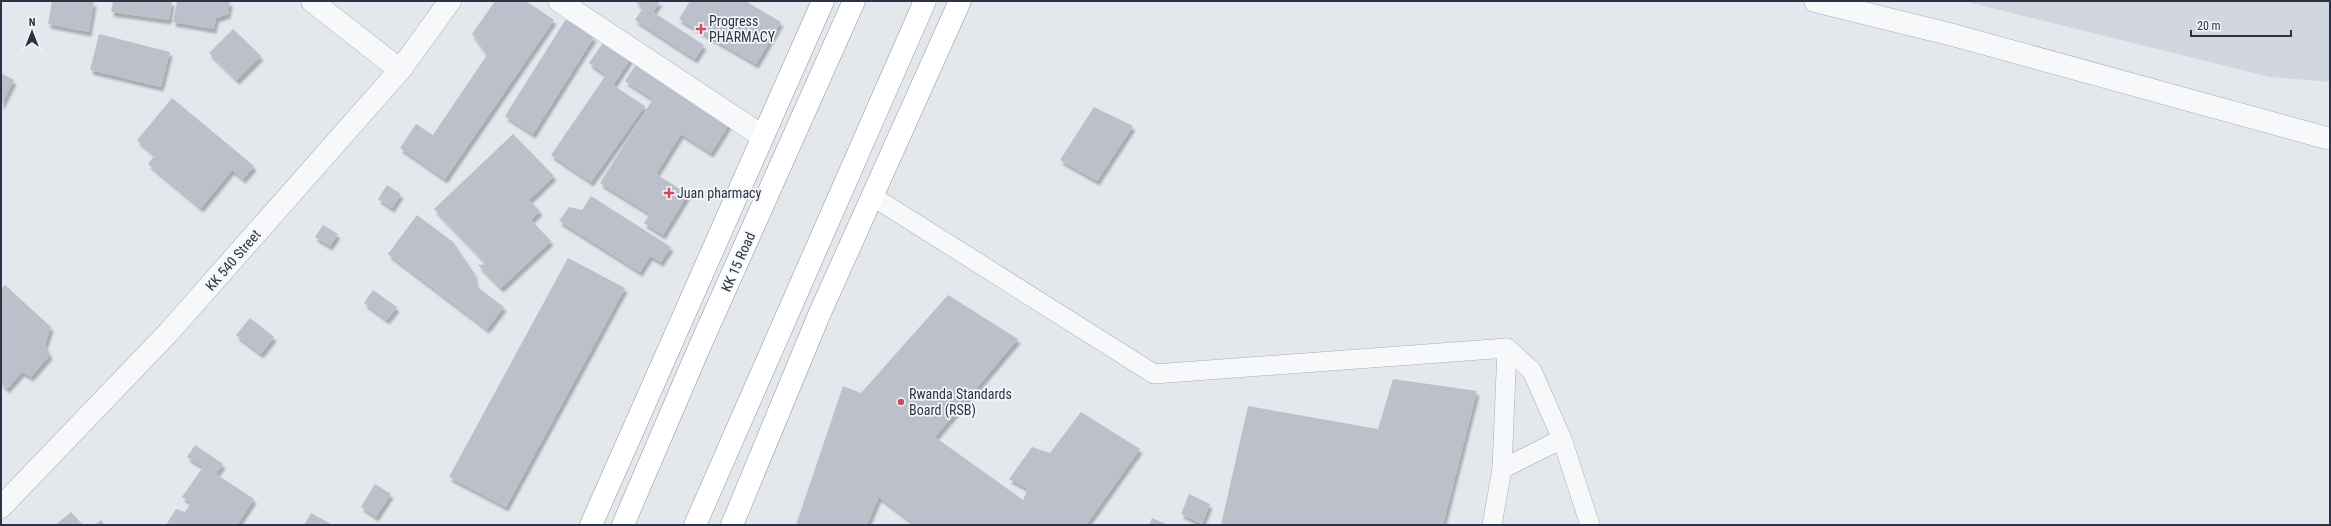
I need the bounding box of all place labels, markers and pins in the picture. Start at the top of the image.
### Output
place label: Progress PHARMACY [709,13,776,45]
marker: Progress PHARMACY [696,24,706,34]
place label: Juan pharmacy [677,185,762,201]
marker: Juan pharmacy [664,188,674,198]
place label: Rwanda Standards Board (RSB) [909,386,1012,419]
marker: Rwanda Standards Board (RSB) [896,397,906,407]

